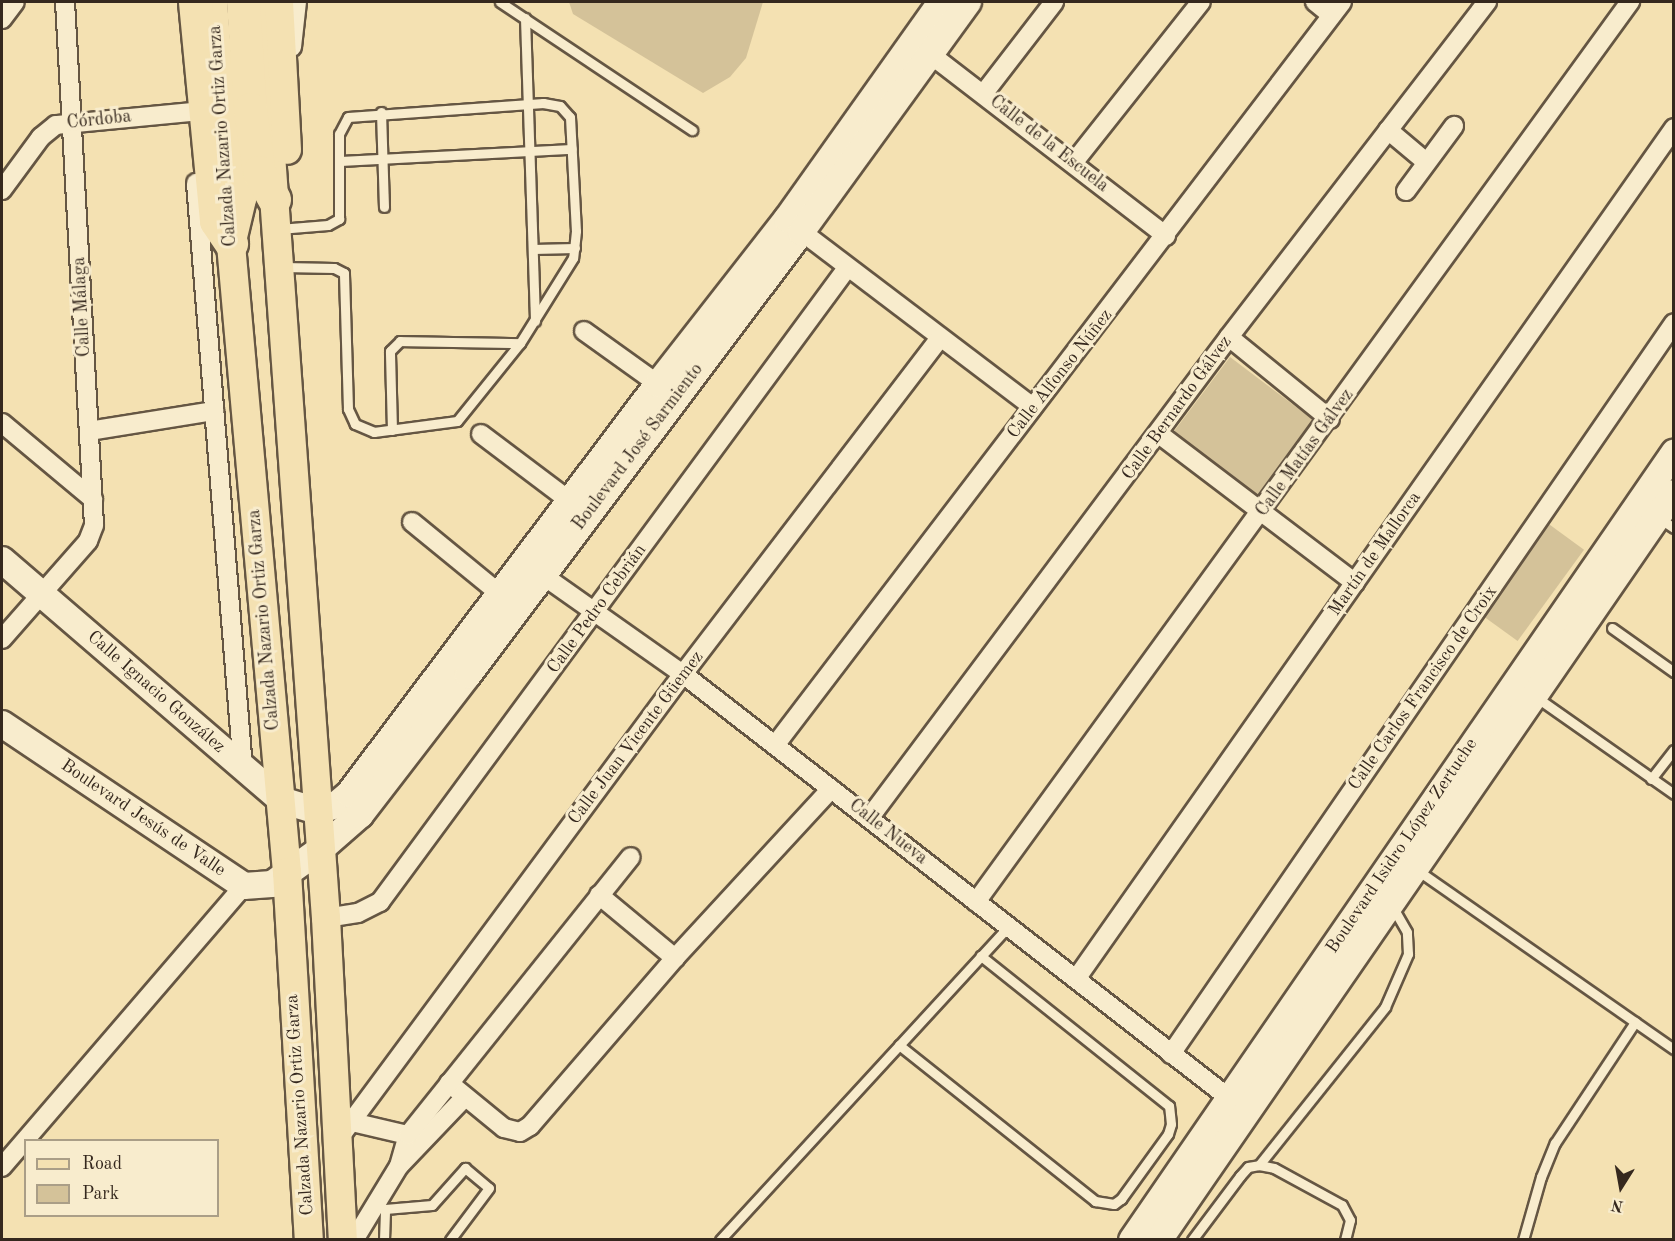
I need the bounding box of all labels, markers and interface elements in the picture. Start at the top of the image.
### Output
street label: Calzada Nazario Ortiz Garza [204,25,242,247]
street label: Calle de la Escuela [985,91,1113,197]
street label: Córdoba [66,106,132,134]
street label: Calle Málaga [69,256,95,358]
street label: Calle Alfonso Núñez [1003,305,1117,443]
street label: Calle Bernardo Gálvez [1117,332,1237,484]
street label: Boulevard José Sarmiento [568,359,708,535]
street label: Calle Matías Gálvez [1251,385,1359,521]
street label: Martín de Mallorca [1324,488,1426,620]
street label: Calzada Nazario Ortiz Garza [244,509,284,731]
street label: Calle Pedro Cebrián [543,540,651,678]
street label: Calle Carlos Francisco de Croix [1344,582,1502,794]
street label: Calle Ignacio González [83,626,229,758]
street label: Calle Juan Vicente Güemez [564,647,708,829]
street label: Boulevard Isidro López Zertuche [1322,734,1482,958]
street label: Boulevard Jesús de Valle [56,755,230,881]
street label: Calle Nueva [844,795,932,869]
street label: Calzada Nazario Ortiz Garza [281,994,319,1216]
legend [24,1139,219,1217]
text: Road [82,1155,122,1173]
north arrow [1591,1157,1651,1217]
text: Park [82,1185,119,1203]
text: N [1610,1196,1625,1214]

